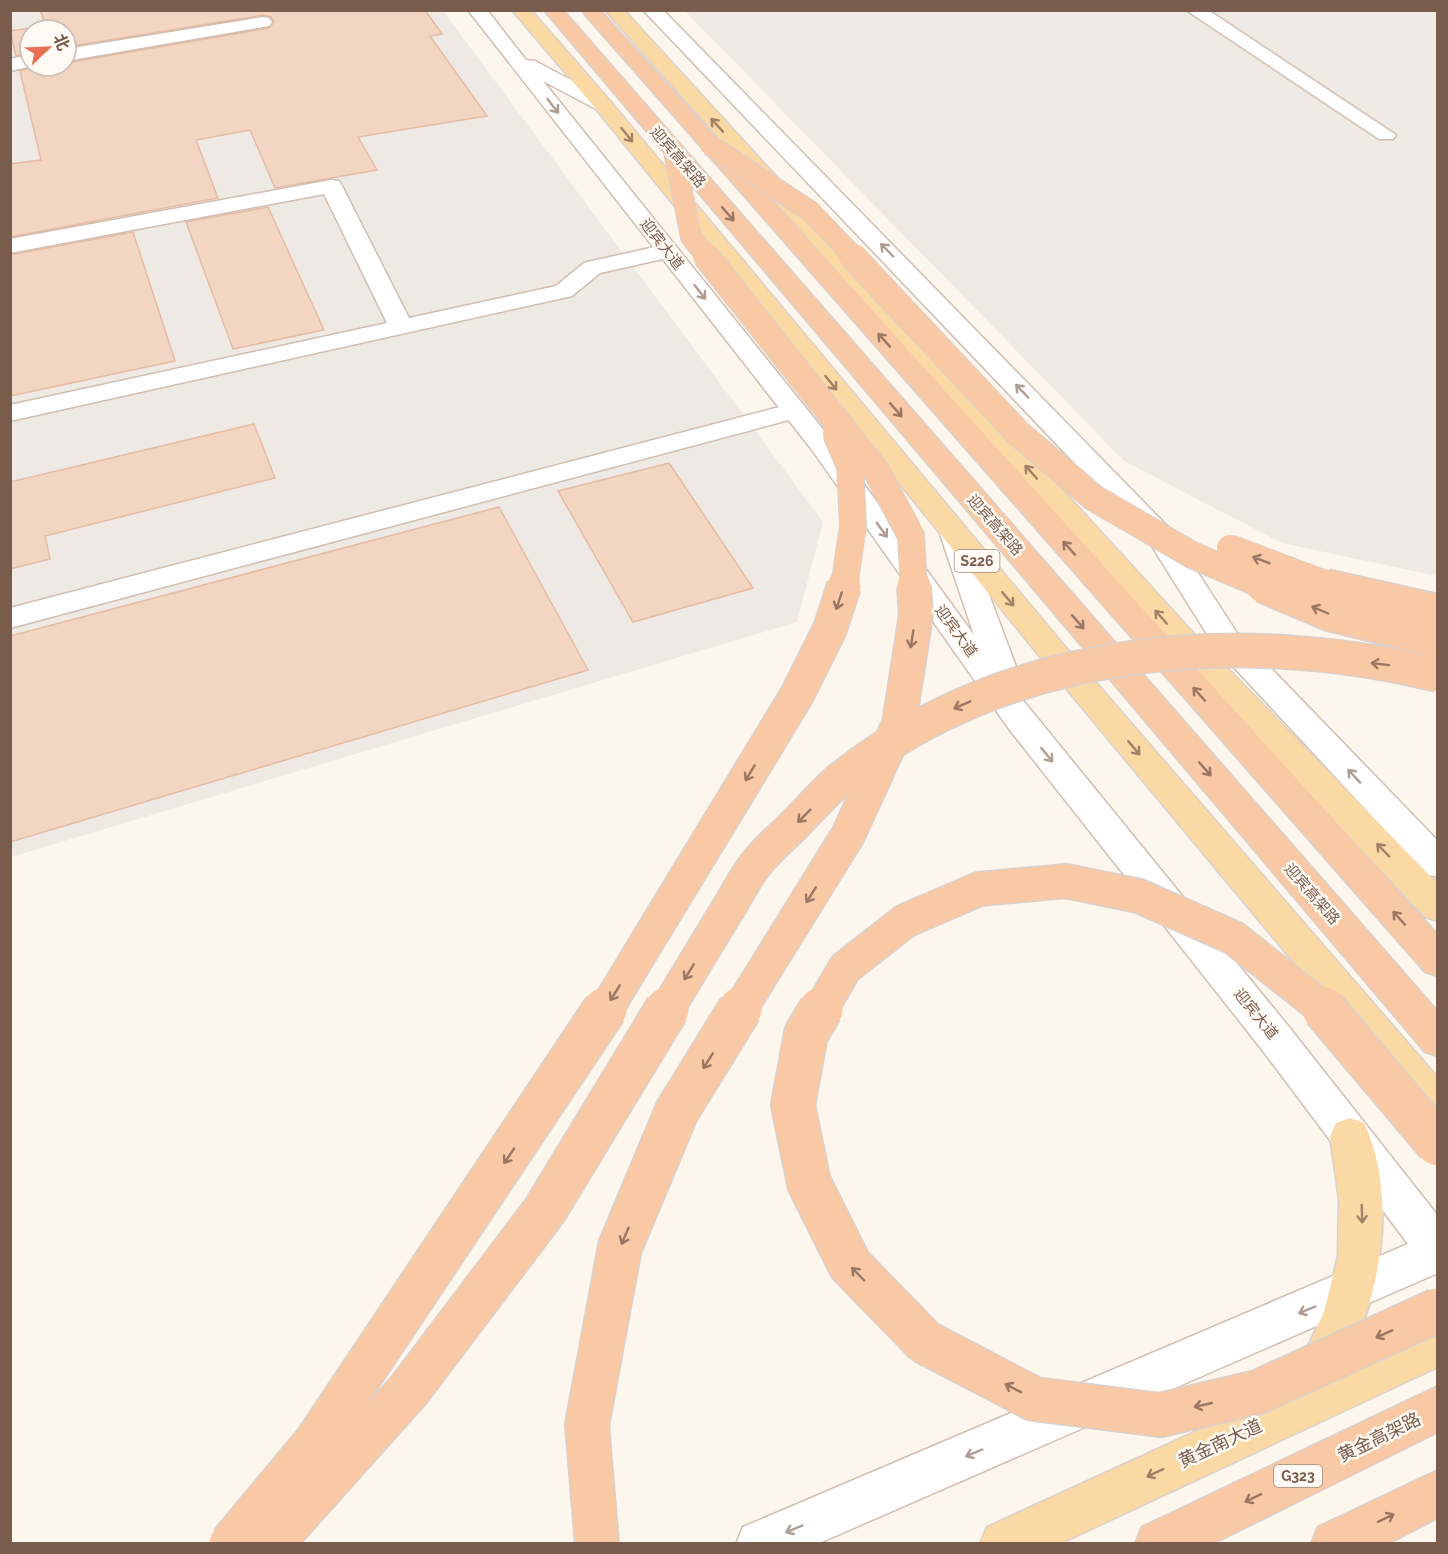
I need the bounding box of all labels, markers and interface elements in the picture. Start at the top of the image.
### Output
north arrow [18,18,78,78]
text: 北 [49,31,73,53]
one-way arrow [546,98,559,114]
one-way arrow [710,118,724,133]
street label: 迎宾高架路 [647,123,709,191]
one-way arrow [621,127,634,143]
one-way arrow [721,206,734,222]
street label: 迎宾大道 [636,215,688,273]
one-way arrow [880,243,894,258]
one-way arrow [693,283,706,299]
one-way arrow [877,333,891,348]
one-way arrow [824,375,838,390]
one-way arrow [1015,383,1030,398]
one-way arrow [889,402,903,417]
one-way arrow [1024,465,1038,480]
street label: 迎宾高架路 [964,491,1026,559]
one-way arrow [876,521,889,537]
one-way arrow [1062,541,1076,556]
road number: S226 [954,550,1000,572]
one-way arrow [1252,554,1270,565]
one-way arrow [1002,590,1015,606]
one-way arrow [833,591,844,610]
street label: 迎宾大道 [931,601,981,661]
one-way arrow [1311,604,1329,615]
one-way arrow [1154,610,1168,625]
one-way arrow [1071,614,1085,629]
one-way arrow [906,628,917,648]
one-way arrow [1371,659,1390,670]
one-way arrow [1192,687,1206,702]
one-way arrow [954,700,972,711]
one-way arrow [1127,740,1141,755]
one-way arrow [1040,747,1054,762]
one-way arrow [1198,761,1212,776]
one-way arrow [743,764,755,781]
one-way arrow [1347,768,1361,783]
one-way arrow [796,808,811,823]
one-way arrow [1375,842,1390,857]
street label: 迎宾高架路 [1281,860,1343,928]
one-way arrow [805,886,817,903]
one-way arrow [1392,910,1406,925]
one-way arrow [682,963,694,980]
one-way arrow [609,984,621,1001]
street label: 迎宾大道 [1230,985,1282,1043]
one-way arrow [701,1052,713,1069]
one-way arrow [502,1148,515,1165]
one-way arrow [1356,1204,1367,1224]
one-way arrow [619,1227,630,1245]
one-way arrow [851,1266,865,1281]
one-way arrow [1299,1305,1317,1316]
one-way arrow [1376,1329,1394,1341]
one-way arrow [1005,1382,1022,1394]
one-way arrow [1194,1399,1213,1411]
street label: 黄金高架路 [1334,1408,1424,1466]
street label: 黄金南大道 [1175,1414,1265,1472]
one-way arrow [965,1447,983,1459]
road number: G323 [1274,1465,1322,1487]
one-way arrow [1147,1468,1165,1480]
one-way arrow [1244,1492,1262,1504]
one-way arrow [1377,1512,1395,1524]
one-way arrow [785,1524,804,1535]

